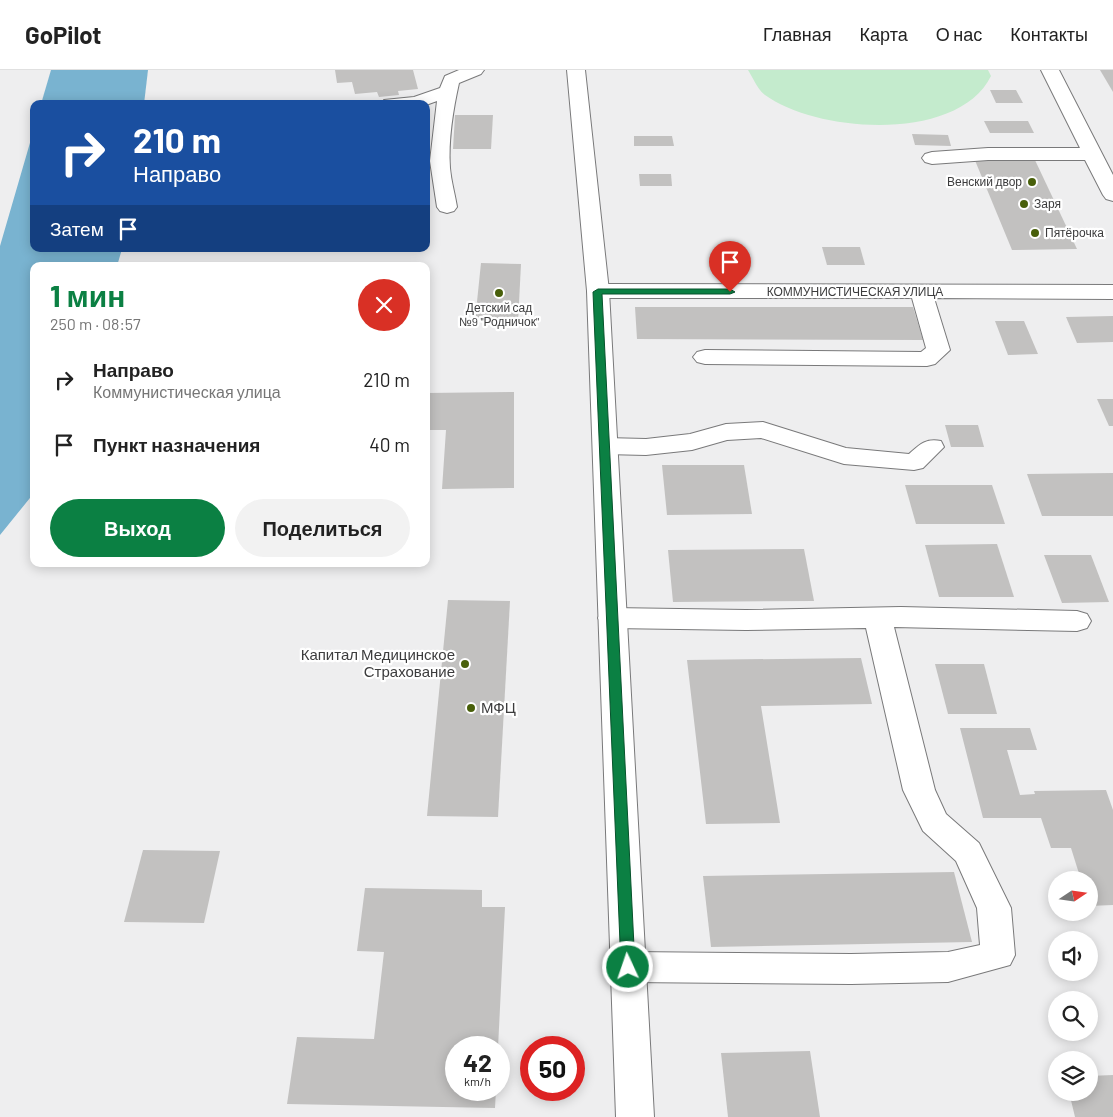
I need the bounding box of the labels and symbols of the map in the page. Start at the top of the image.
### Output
place label: Венский двор [947,174,1022,189]
marker: Венский двор [1026,176,1038,188]
place label: Заря [1034,196,1061,211]
marker: Заря [1018,198,1030,210]
place label: Пятёрочка [1045,225,1104,240]
marker: Пятёрочка [1029,227,1041,239]
pin [709,241,751,292]
street label: КОММУНИСТИЧЕСКАЯ УЛИЦА [767,284,943,299]
marker: Детский сад №9 "Родничок" [493,287,505,299]
place label: Детский сад №9 "Родничок" [459,300,539,329]
place label: Капитал Медицинское Страхование [301,645,455,680]
marker: Капитал Медицинское Страхование [459,658,471,670]
place label: МФЦ [481,698,516,716]
marker: МФЦ [465,702,477,714]
north arrow [1048,871,1098,921]
position arrow [601,940,653,992]
speed limit sign: 50 [520,1036,585,1101]

